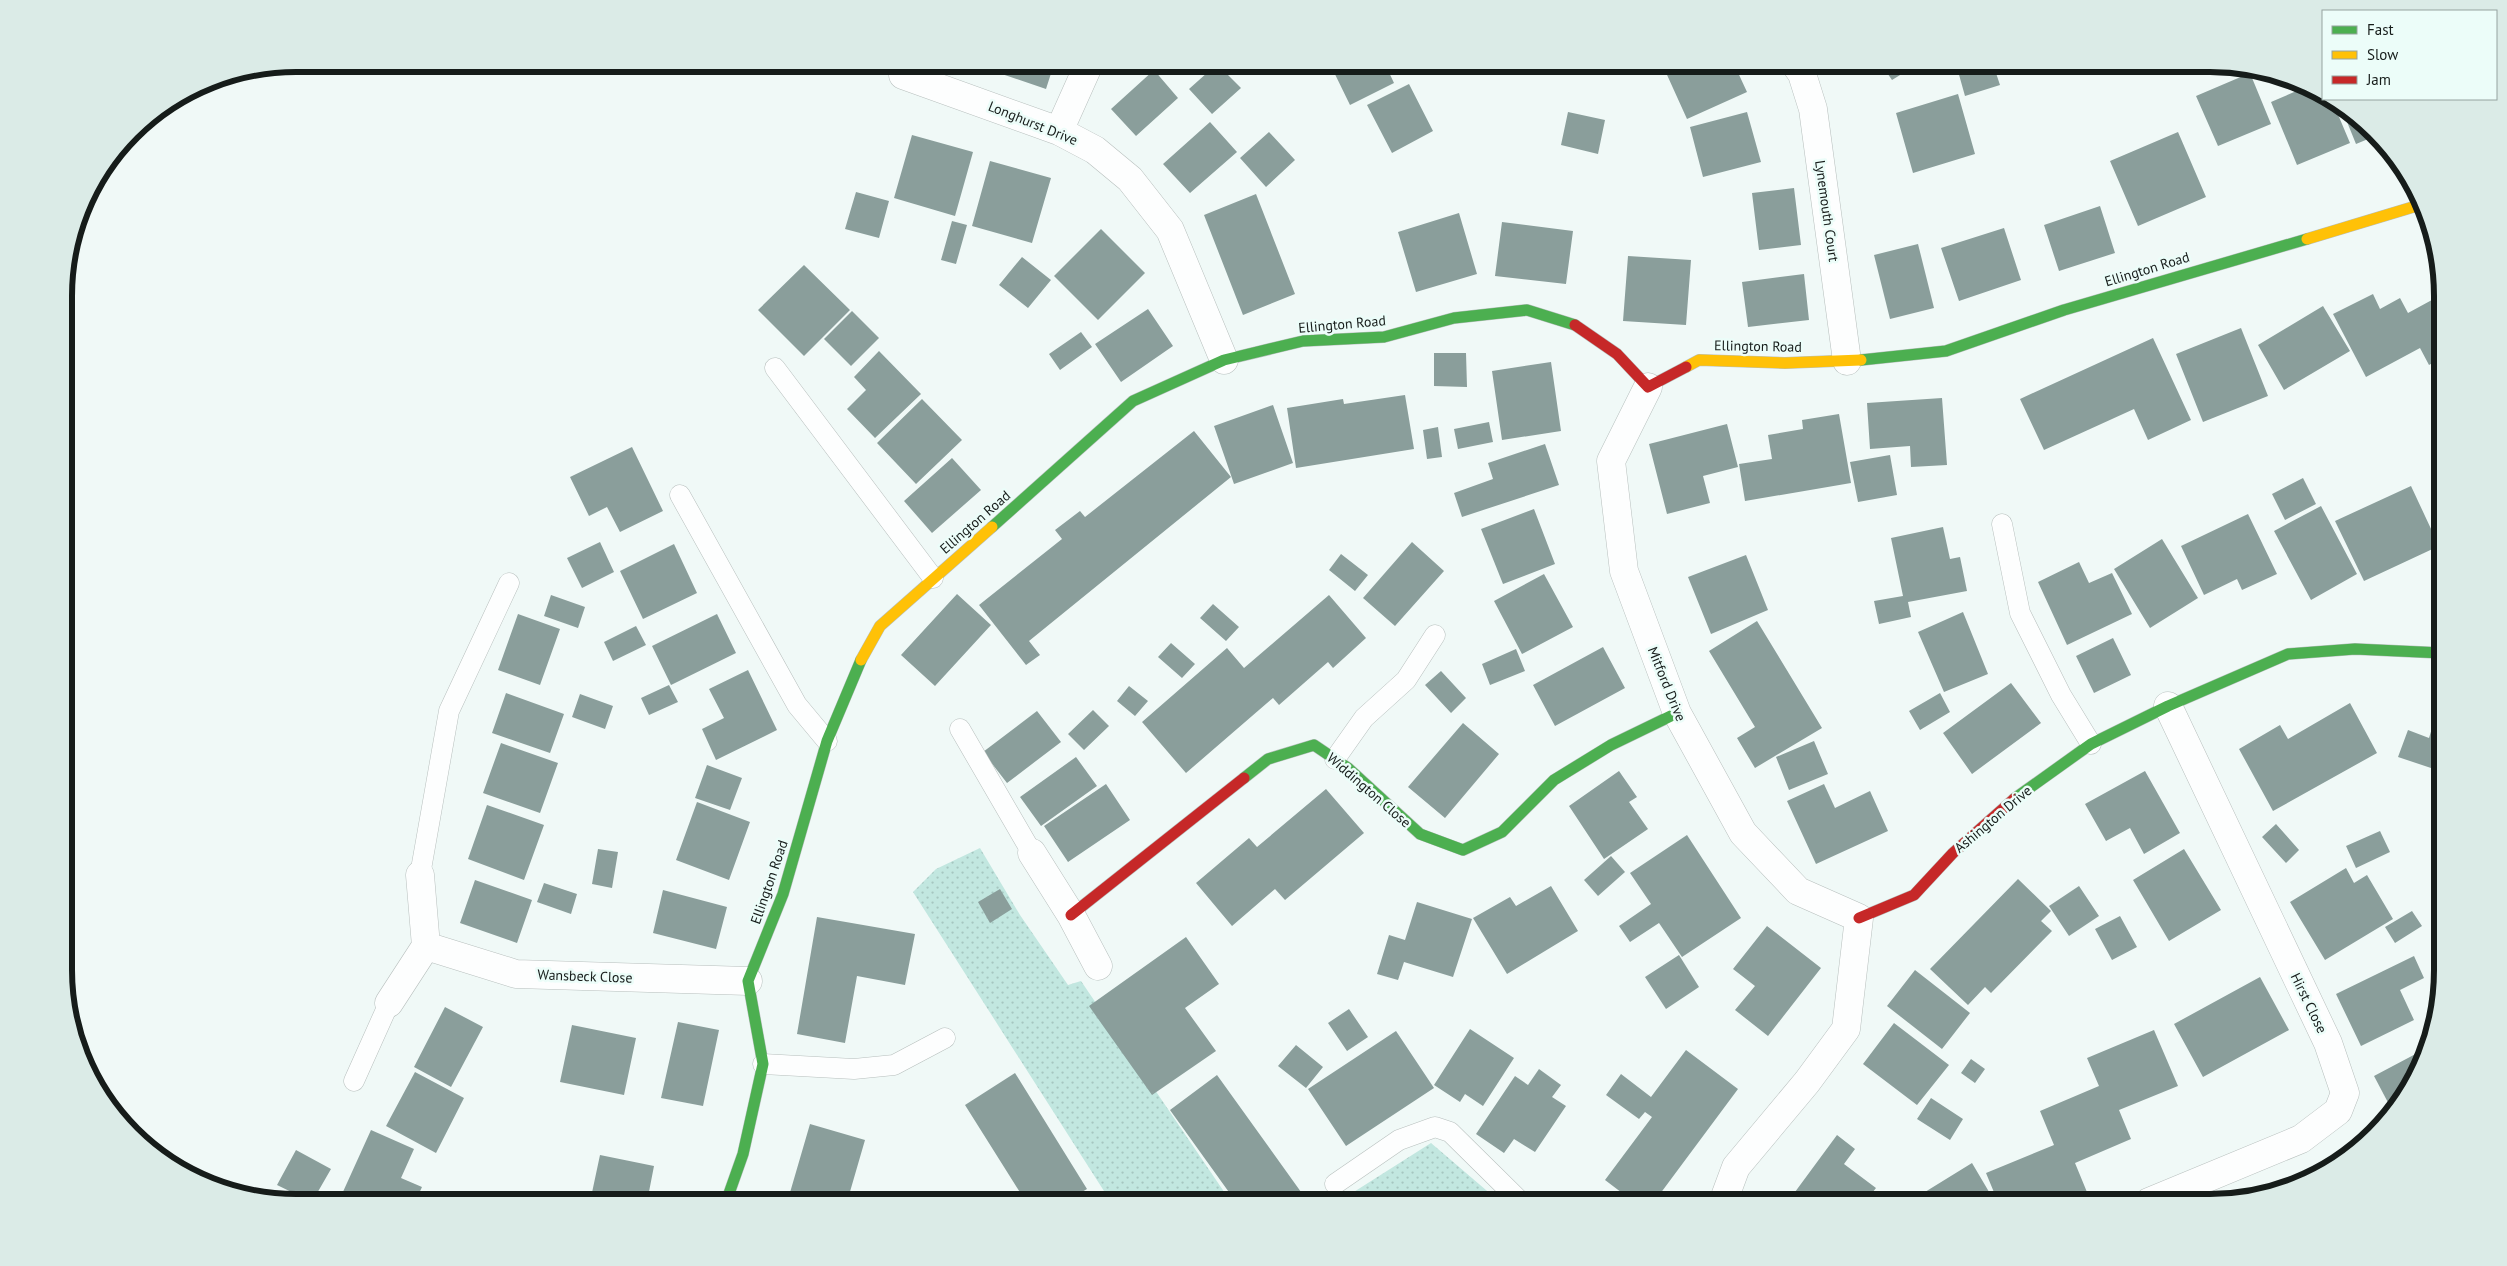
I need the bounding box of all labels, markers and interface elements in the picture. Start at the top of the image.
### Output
legend [2322,10,2497,100]
text: Fast [2367,20,2394,39]
text: Slow [2367,45,2398,64]
text: Jam [2366,70,2391,89]
street label: Longhurst Drive [986,97,1080,149]
street label: Lynemouth Court [1811,159,1843,263]
street label: Ellington Road [2102,248,2192,290]
street label: Ellington Road [1298,311,1386,337]
street label: Ellington Road [1714,336,1802,356]
street label: Ellington Road [936,486,1014,558]
street label: Mitford Drive [1644,644,1690,724]
street label: Widdington Close [1323,749,1415,831]
street label: Ashington Drive [1951,781,2035,857]
street label: Ellington Road [746,838,792,926]
street label: Wansbeck Close [537,965,633,987]
street label: Hirst Close [2287,970,2331,1036]

